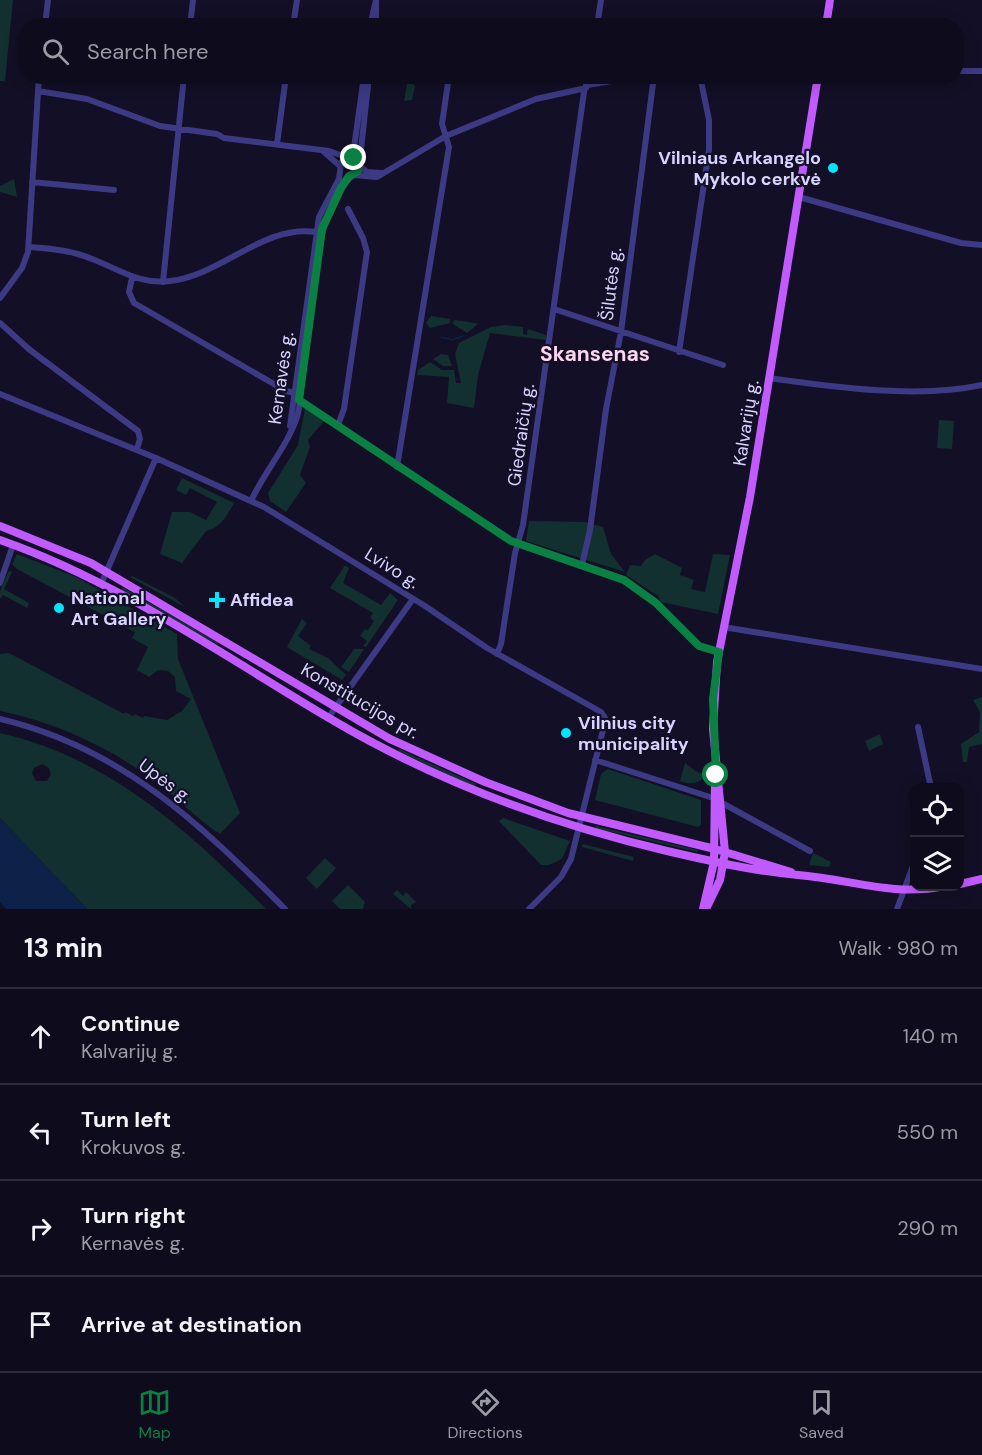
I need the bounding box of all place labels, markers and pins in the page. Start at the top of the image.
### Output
place label: Vilniaus Arkangelo Mykolo cerkvė [658,146,821,191]
marker: Vilniaus Arkangelo Mykolo cerkvė [826,161,840,175]
place label: National Art Gallery [71,586,167,631]
place label: Affidea [230,588,293,612]
marker: Affidea [208,591,226,609]
marker: National Art Gallery [52,601,66,615]
place label: Vilnius city municipality [578,711,689,756]
marker: Vilnius city municipality [559,726,573,740]

